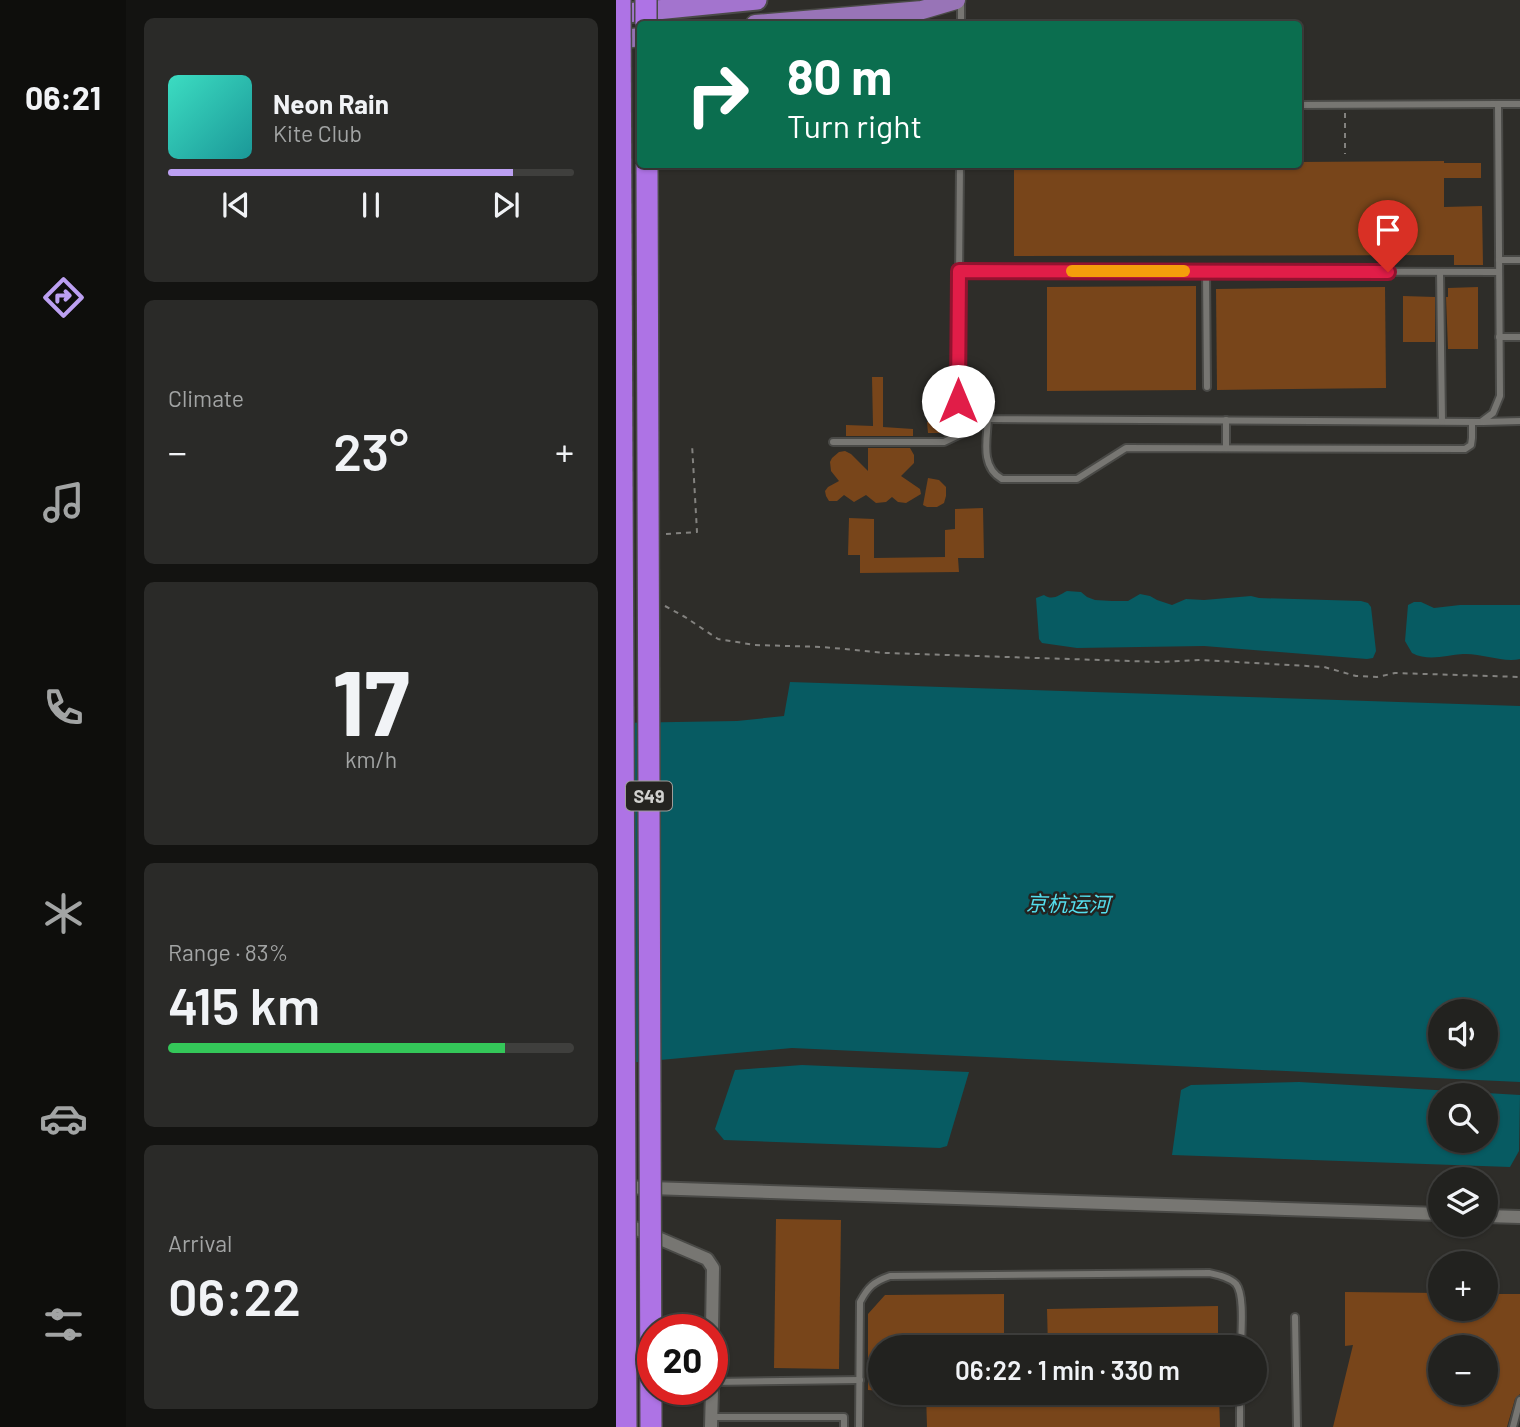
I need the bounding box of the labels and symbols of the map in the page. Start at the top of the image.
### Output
pin [1358,200,1418,272]
position arrow [921,364,995,438]
road number: S49 [626,782,672,810]
water label: 京杭运河 [1026,890,1114,916]
speed limit sign: 20 [637,1314,728,1405]

